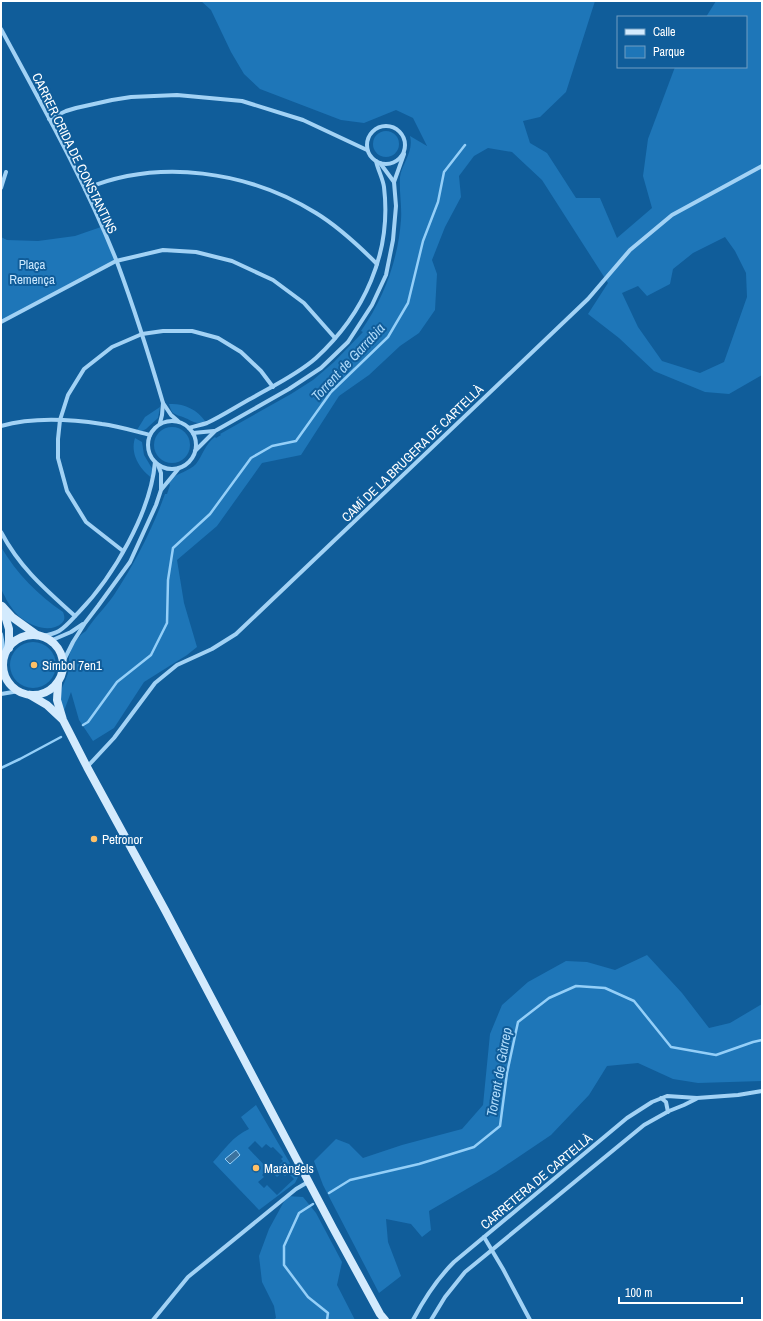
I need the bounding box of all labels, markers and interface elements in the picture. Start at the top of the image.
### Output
legend [617,16,747,68]
text: Calle [653,24,675,40]
text: Parque [653,44,685,60]
street label: CARRER CRIDA DE CONSTANTINS [28,70,121,236]
park label: Plaça Remença [9,256,55,288]
water label: Torrent de Garrabia [307,319,389,405]
street label: CAMÍ DE LA BRUGERA DE CARTELLÀ [338,380,487,526]
place label: Símbol 7en1 [42,657,102,674]
marker: Símbol 7en1 [29,660,39,670]
place label: Petronor [102,831,143,848]
marker: Petronor [89,834,99,844]
water label: Torrent de Gàrrep [482,1026,516,1118]
street label: CARRETERA DE CARTELLÀ [477,1129,596,1233]
place label: Maràngels [264,1160,314,1177]
marker: Maràngels [251,1163,261,1173]
scale bar [619,1279,742,1305]
text: 100 m [625,1285,652,1301]

